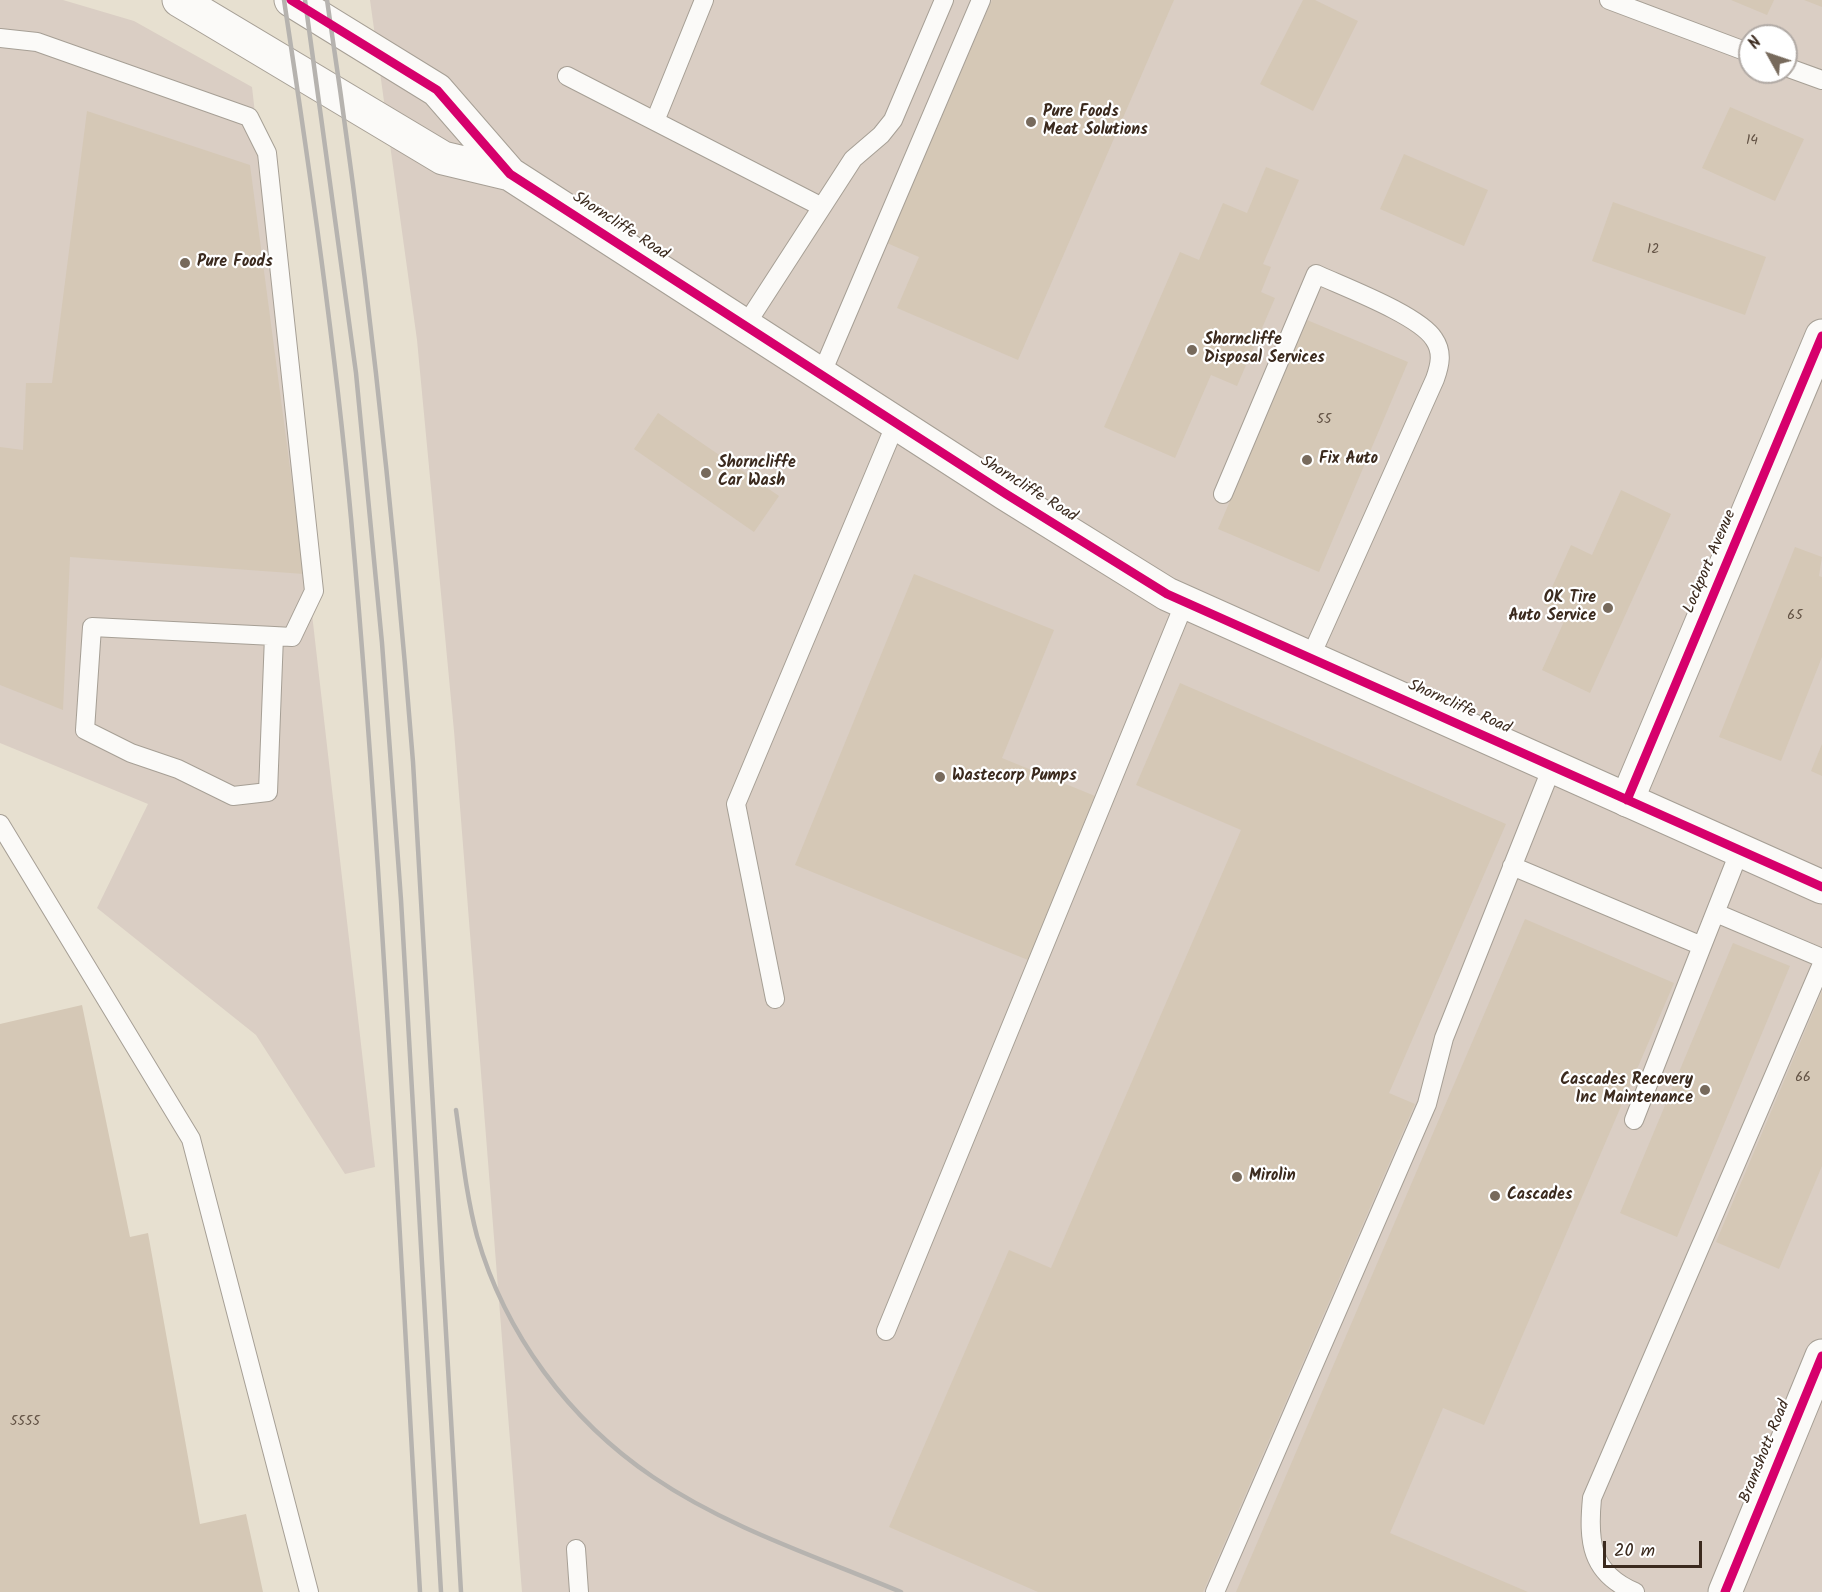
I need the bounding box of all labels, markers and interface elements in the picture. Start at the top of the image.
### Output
north arrow [1738,24,1798,84]
text: N [1743,31,1768,55]
place label: Pure Foods Meat Solutions [1043,103,1148,141]
marker: Pure Foods Meat Solutions [1024,115,1038,129]
house number: 14 [1746,134,1758,150]
street label: Shorncliffe Road [568,189,672,265]
house number: 12 [1647,243,1659,259]
place label: Pure Foods [197,253,273,273]
marker: Pure Foods [178,256,192,270]
place label: Shorncliffe Disposal Services [1204,331,1325,369]
marker: Shorncliffe Disposal Services [1185,343,1199,357]
house number: 55 [1316,413,1332,429]
place label: Fix Auto [1319,450,1378,470]
street label: Shorncliffe Road [976,453,1080,527]
marker: Fix Auto [1300,453,1314,467]
place label: Shorncliffe Car Wash [718,454,796,492]
marker: Shorncliffe Car Wash [699,466,713,480]
street label: Lockport Avenue [1681,507,1741,617]
place label: OK Tire Auto Service [1508,589,1596,627]
marker: OK Tire Auto Service [1601,601,1615,615]
house number: 65 [1787,609,1803,625]
street label: Shorncliffe Road [1405,677,1513,739]
place label: Wastecorp Pumps [952,767,1077,787]
marker: Wastecorp Pumps [933,770,947,784]
place label: Cascades Recovery Inc Maintenance [1560,1071,1693,1109]
house number: 66 [1795,1071,1811,1087]
marker: Cascades Recovery Inc Maintenance [1698,1083,1712,1097]
place label: Mirolin [1249,1167,1296,1187]
marker: Mirolin [1230,1170,1244,1184]
place label: Cascades [1507,1186,1572,1206]
marker: Cascades [1488,1189,1502,1203]
street label: Bramshott Road [1737,1398,1795,1506]
house number: 5555 [10,1415,40,1431]
scale bar [1606,1529,1705,1567]
text: 20 m [1614,1537,1655,1566]

